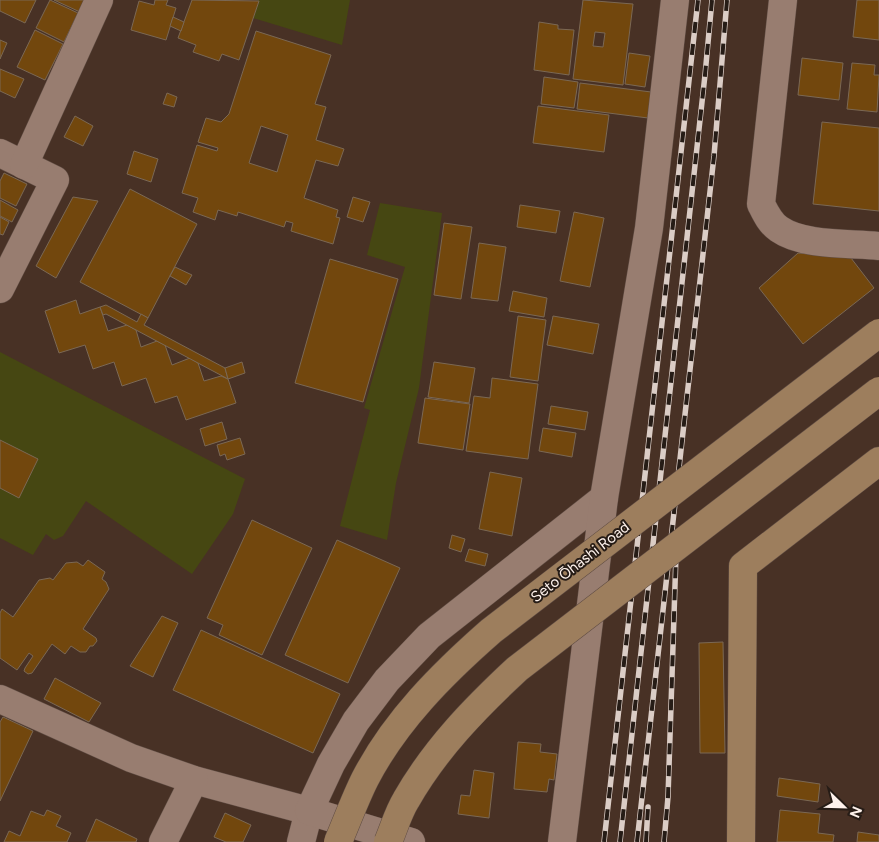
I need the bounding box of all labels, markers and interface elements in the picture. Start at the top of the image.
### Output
street label: Seto Ōhashi Road [527,518,633,606]
north arrow [819,782,869,832]
text: N [846,804,865,820]

